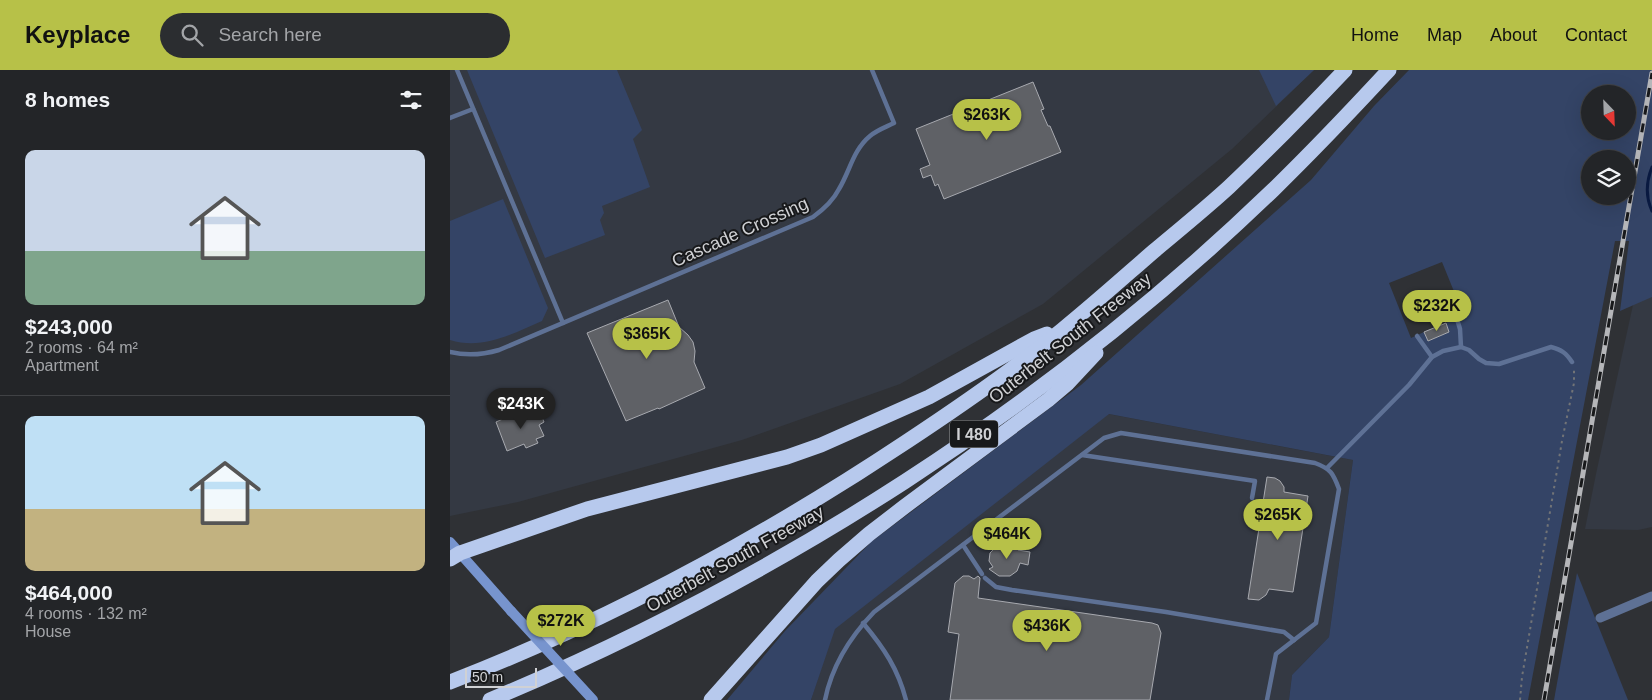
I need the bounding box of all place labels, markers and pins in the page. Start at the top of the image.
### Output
pin: $263K [952,98,1022,141]
pin: $232K [1402,290,1472,332]
pin: $365K [612,318,682,360]
pin: $243K [486,388,556,430]
pin: $265K [1243,498,1313,541]
pin: $464K [972,518,1042,560]
pin: $272K [526,604,596,647]
pin: $436K [1012,610,1082,652]

